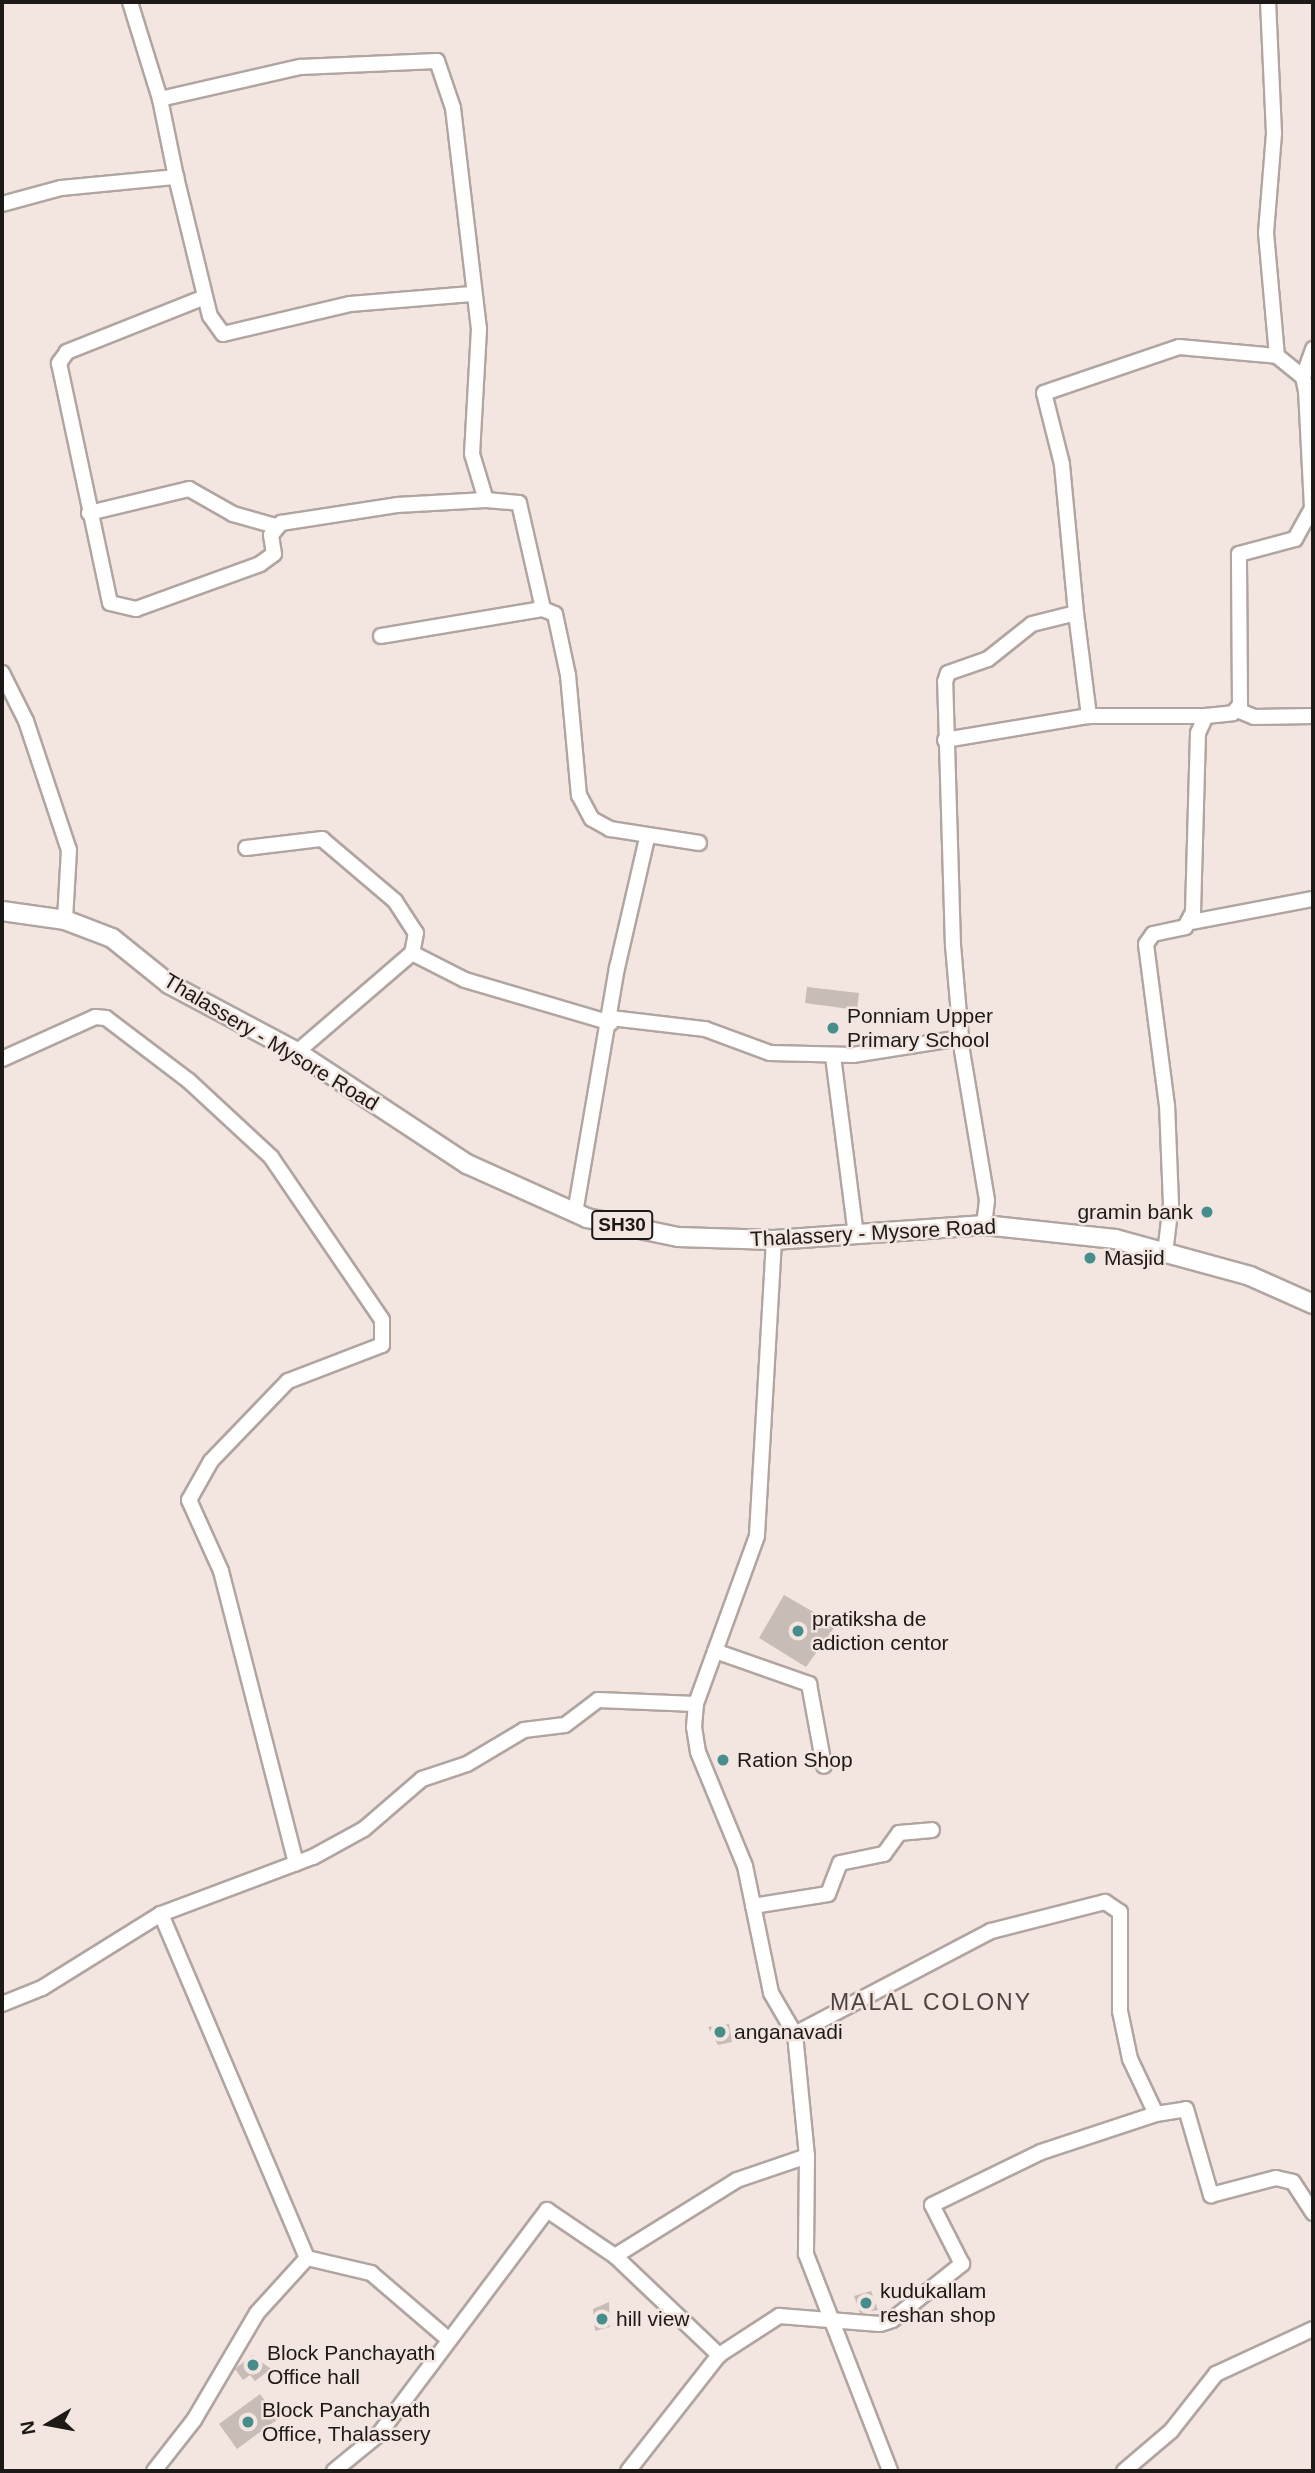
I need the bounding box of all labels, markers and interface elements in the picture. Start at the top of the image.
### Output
street label: Thalassery - Mysore Road [159,968,383,1116]
place label: Ponniam Upper Primary School [847,1003,993,1053]
marker: Ponniam Upper Primary School [825,1020,841,1036]
place label: gramin bank [1077,1199,1193,1225]
marker: gramin bank [1199,1204,1215,1220]
road number: SH30 [590,1210,654,1240]
street label: Thalassery - Mysore Road [749,1214,997,1252]
place label: Masjid [1104,1245,1165,1271]
marker: Masjid [1082,1250,1098,1266]
place label: pratiksha de adiction centor [812,1606,949,1656]
marker: pratiksha de adiction centor [790,1623,806,1639]
place label: Ration Shop [737,1747,853,1773]
marker: Ration Shop [715,1752,731,1768]
district label: MALAL COLONY [831,1988,1031,2016]
place label: anganavadi [734,2019,843,2045]
marker: anganavadi [712,2024,728,2040]
place label: kudukallam reshan shop [880,2278,996,2328]
marker: kudukallam reshan shop [858,2295,874,2311]
place label: hill view [616,2306,690,2332]
marker: hill view [594,2311,610,2327]
place label: Block Panchayath Office hall [267,2340,435,2390]
marker: Block Panchayath Office hall [245,2357,261,2373]
north arrow [14,2389,84,2459]
place label: Block Panchayath Office, Thalassery [262,2397,431,2447]
marker: Block Panchayath Office, Thalassery [240,2414,256,2430]
text: N [16,2419,39,2436]

